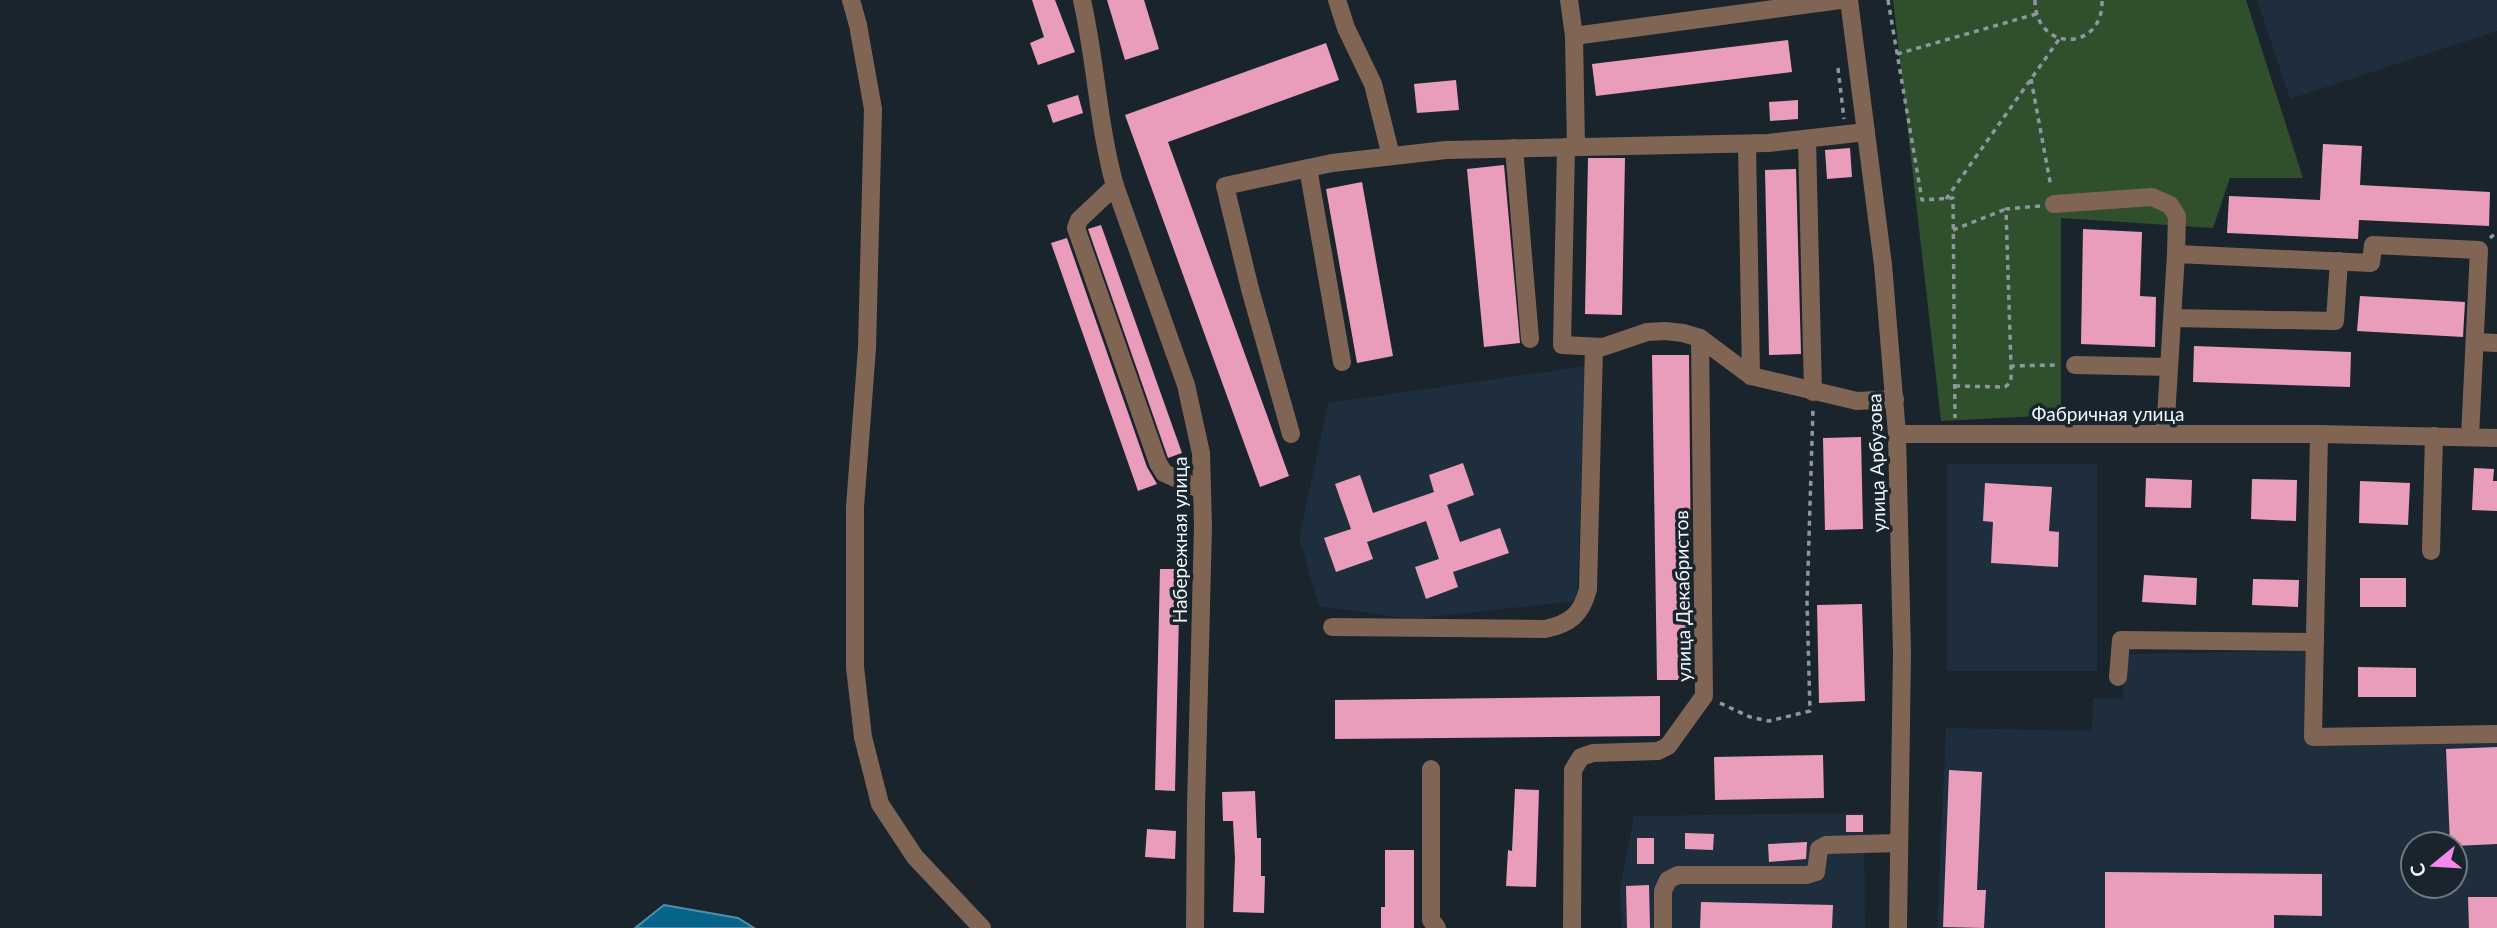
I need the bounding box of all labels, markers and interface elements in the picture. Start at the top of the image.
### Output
street label: улица Арбузова [1862,393,1890,533]
street label: Фабричная улица [2032,402,2184,425]
street label: Набережная улица [1168,457,1191,623]
street label: улица Декабристов [1669,510,1695,682]
north arrow [2399,830,2469,900]
text: С [2404,860,2430,880]

